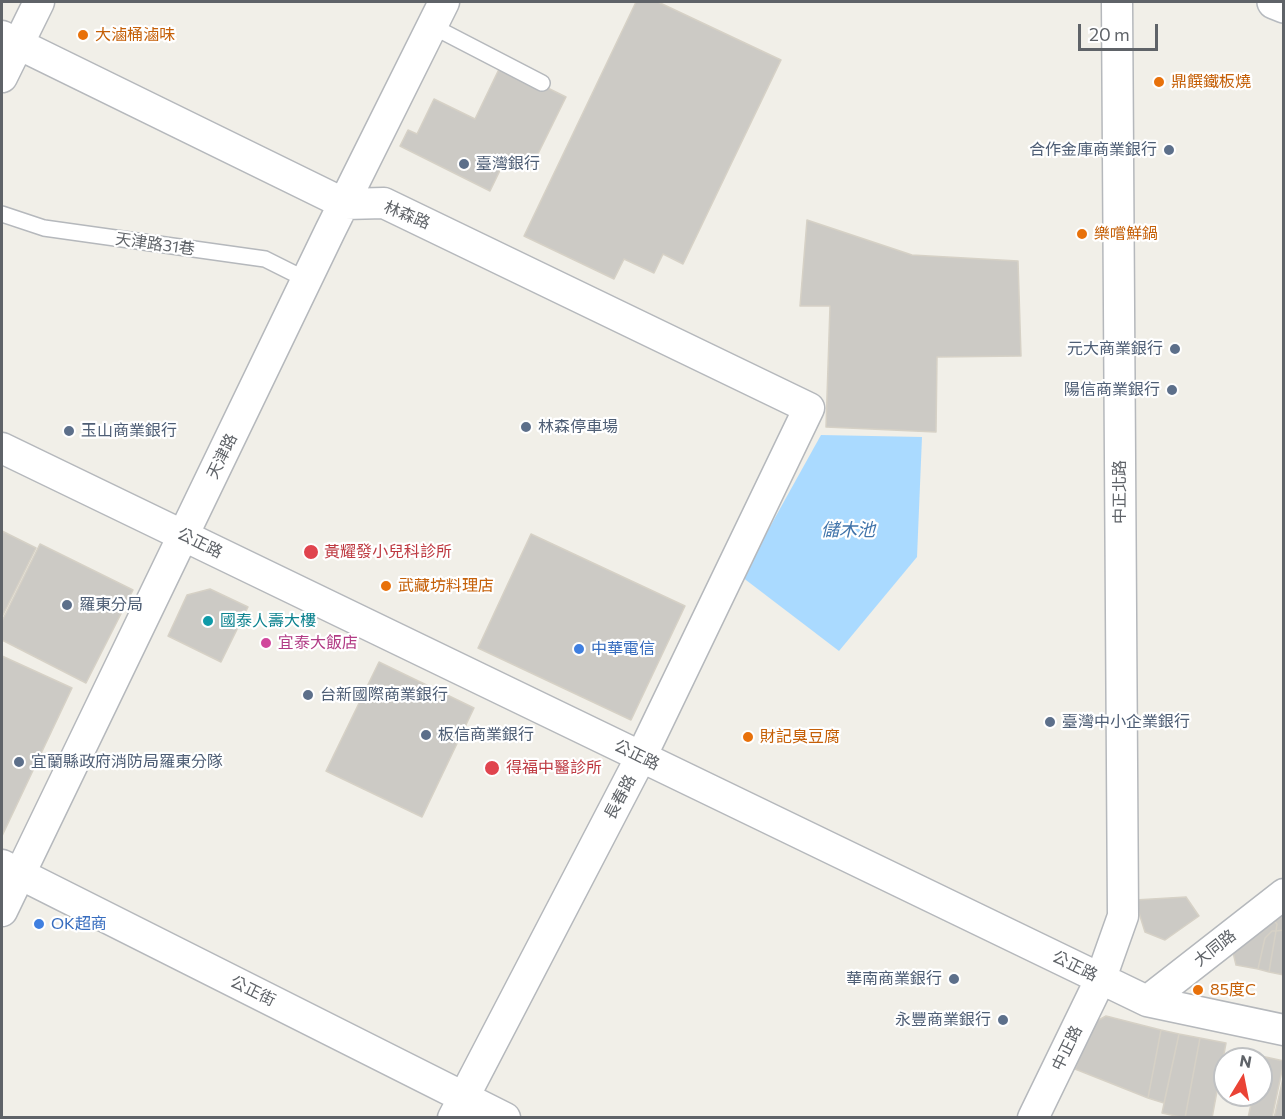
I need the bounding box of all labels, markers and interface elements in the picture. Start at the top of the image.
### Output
scale bar [1081,12,1160,50]
text: 20 m [1089,23,1130,45]
place label: 大滷桶滷味 [95,25,175,45]
marker: 大滷桶滷味 [76,28,90,42]
place label: 鼎饌鐵板燒 [1171,72,1251,92]
marker: 鼎饌鐵板燒 [1152,75,1166,89]
place label: 合作金庫商業銀行 [1029,140,1157,160]
marker: 合作金庫商業銀行 [1162,143,1176,157]
place label: 臺灣銀行 [476,154,540,174]
marker: 臺灣銀行 [457,157,471,171]
street label: 林森路 [381,197,433,233]
place label: 樂嚐鮮鍋 [1094,224,1158,244]
marker: 樂嚐鮮鍋 [1075,227,1089,241]
street label: 天津路31巷 [114,229,196,259]
place label: 元大商業銀行 [1067,339,1163,359]
marker: 元大商業銀行 [1168,342,1182,356]
place label: 陽信商業銀行 [1064,380,1160,400]
marker: 陽信商業銀行 [1165,383,1179,397]
place label: 林森停車場 [538,417,618,437]
marker: 林森停車場 [519,420,533,434]
place label: 玉山商業銀行 [81,421,177,441]
marker: 玉山商業銀行 [62,424,76,438]
street label: 天津路 [203,430,241,482]
street label: 中正北路 [1110,460,1130,524]
water label: 儲木池 [821,519,875,541]
street label: 公正路 [174,524,226,562]
place label: 黃耀發小兒科診所 [324,542,452,562]
marker: 黃耀發小兒科診所 [302,543,320,561]
place label: 武藏坊料理店 [398,576,494,596]
marker: 武藏坊料理店 [379,579,393,593]
place label: 羅東分局 [79,595,143,615]
marker: 羅東分局 [60,598,74,612]
place label: 國泰人壽大樓 [220,611,316,631]
marker: 國泰人壽大樓 [201,614,215,628]
place label: 宜泰大飯店 [278,633,358,653]
marker: 宜泰大飯店 [259,636,273,650]
place label: 中華電信 [591,639,655,659]
marker: 中華電信 [572,642,586,656]
place label: 台新國際商業銀行 [320,685,448,705]
marker: 台新國際商業銀行 [301,688,315,702]
place label: 臺灣中小企業銀行 [1062,712,1190,732]
marker: 臺灣中小企業銀行 [1043,715,1057,729]
place label: 板信商業銀行 [438,725,534,745]
place label: 財記臭豆腐 [760,727,840,747]
marker: 板信商業銀行 [419,728,433,742]
marker: 財記臭豆腐 [741,730,755,744]
street label: 公正路 [611,736,663,774]
place label: 宜蘭縣政府消防局羅東分隊 [31,752,223,772]
marker: 宜蘭縣政府消防局羅東分隊 [12,755,26,769]
place label: 得福中醫診所 [506,758,602,778]
marker: 得福中醫診所 [483,759,501,777]
street label: 長春路 [600,771,640,823]
place label: OK超商 [51,914,107,934]
marker: OK超商 [32,917,46,931]
street label: 大同路 [1190,926,1240,970]
street label: 公正路 [1049,947,1101,985]
place label: 華南商業銀行 [846,969,942,989]
street label: 公正街 [227,972,279,1010]
marker: 華南商業銀行 [947,972,961,986]
place label: 85度C [1210,980,1256,1000]
marker: 85度C [1191,983,1205,997]
place label: 永豐商業銀行 [895,1010,991,1030]
marker: 永豐商業銀行 [996,1013,1010,1027]
street label: 中正路 [1048,1022,1086,1074]
north arrow [1213,1047,1273,1107]
text: N [1238,1050,1253,1071]

